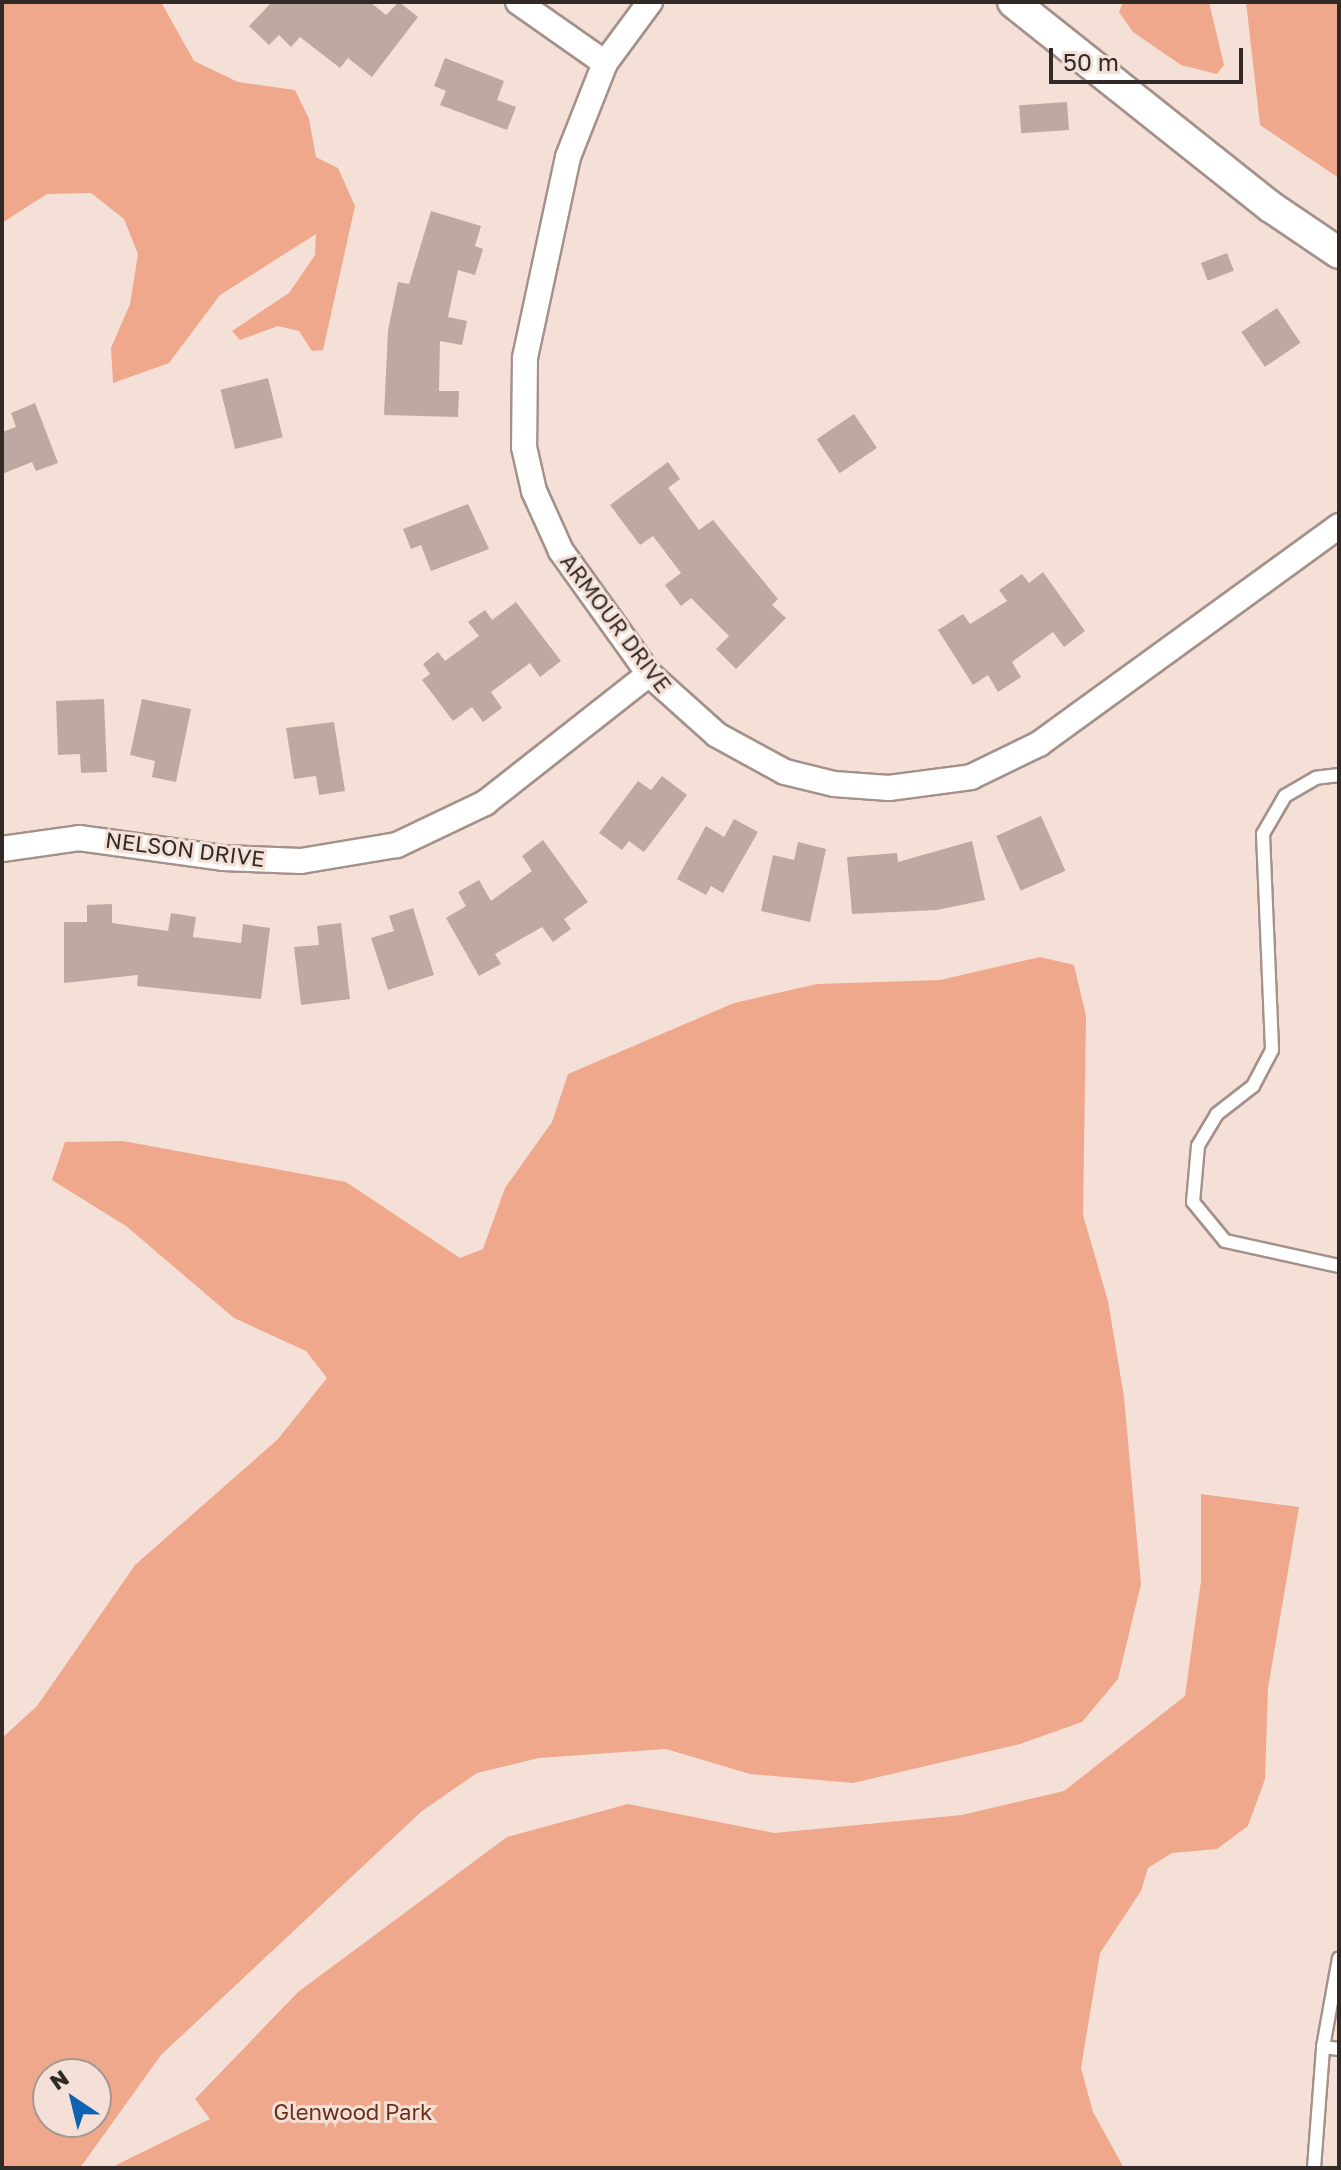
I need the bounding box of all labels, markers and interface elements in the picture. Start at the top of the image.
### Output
scale bar [1053,32,1247,82]
text: 50 m [1063,47,1119,76]
street label: ARMOUR DRIVE [555,548,677,698]
street label: NELSON DRIVE [104,826,266,872]
north arrow [32,2058,112,2138]
text: N [44,2064,74,2095]
park label: Glenwood Park [273,2099,433,2125]

